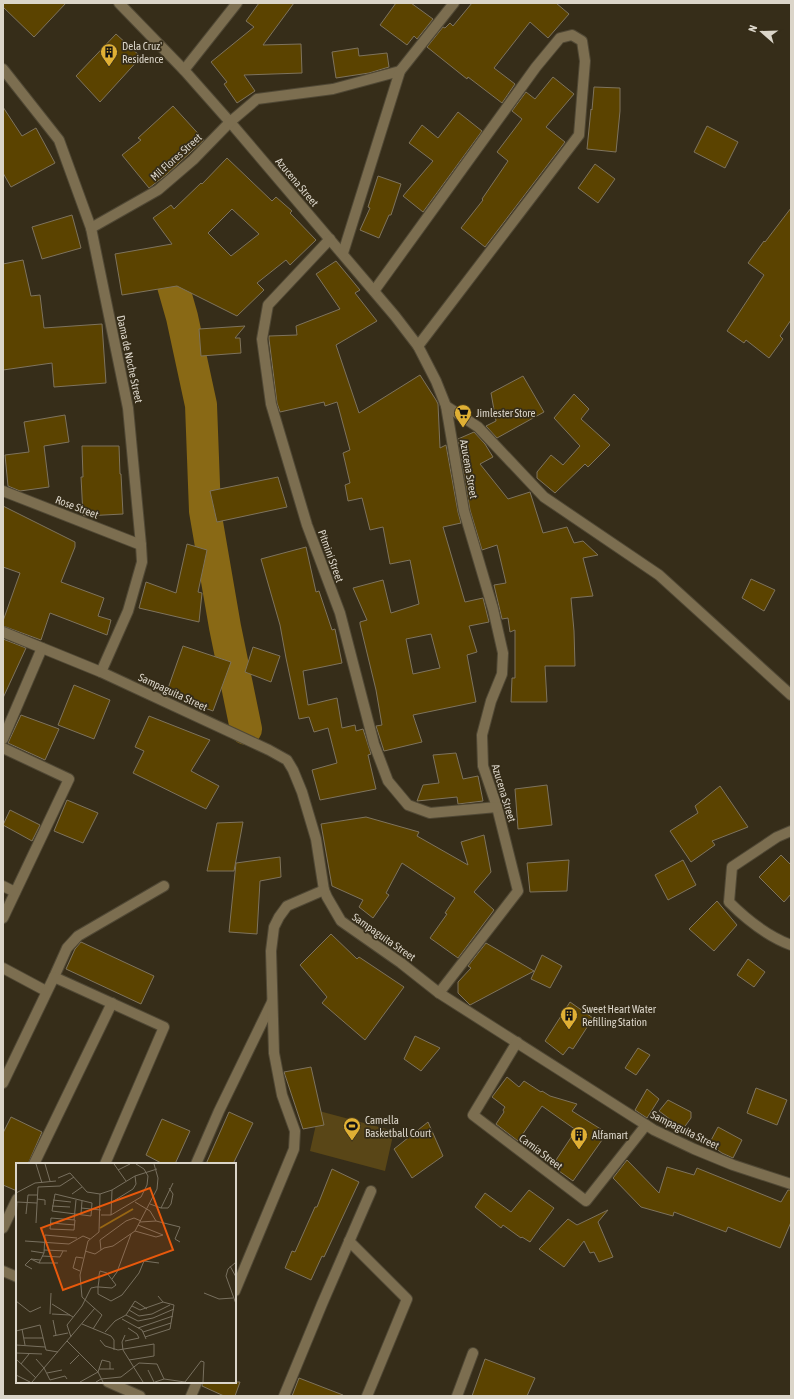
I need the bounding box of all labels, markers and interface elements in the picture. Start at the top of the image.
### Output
north arrow [742,12,782,52]
text: N [746,23,759,34]
place label: Dela Cruz' Residence [122,40,164,65]
building icon: Dela Cruz' Residence [99,42,119,67]
street label: Mil Flores Street [148,131,204,183]
street label: Azucena Street [273,155,321,209]
street label: Dama de Noche Street [115,314,145,404]
supermarket icon: Jimlester Store [453,403,473,428]
place label: Jimlester Store [476,407,536,419]
street label: Azucena Street [458,438,480,500]
street label: Rose Street [54,493,100,521]
street label: Pitmini Street [316,528,346,584]
street label: Sampaguita Street [137,671,209,713]
street label: Azucena Street [490,763,518,823]
street label: Sampaguita Street [350,911,418,963]
place label: Sweet Heart Water Refilling Station [582,1003,657,1028]
building icon: Sweet Heart Water Refilling Station [559,1005,579,1030]
street label: Sampaguita Street [649,1108,721,1152]
place label: Camella Basketball Court [365,1114,431,1139]
sports icon: Camella Basketball Court [342,1116,362,1141]
building icon: Alfamart [569,1125,589,1150]
place label: Alfamart [592,1129,628,1141]
street label: Camia Street [517,1132,565,1172]
inset map [16,1163,236,1383]

